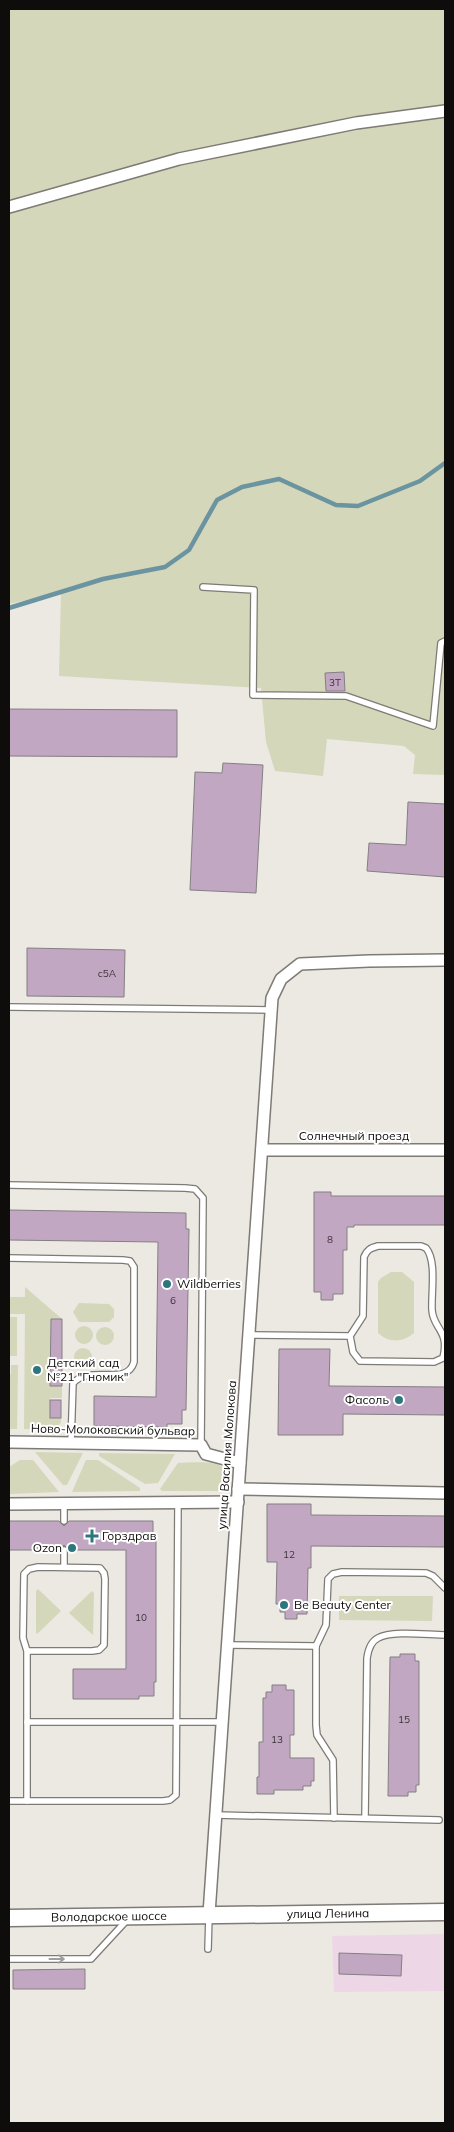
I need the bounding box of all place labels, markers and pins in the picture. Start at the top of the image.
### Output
place label: Wildberries [177,1276,241,1291]
marker: Wildberries [161,1278,173,1290]
place label: Детский сад №21 "Гномик" [47,1355,129,1384]
marker: Детский сад №21 "Гномик" [31,1364,43,1376]
place label: Фасоль [345,1392,389,1407]
marker: Фасоль [393,1394,405,1406]
place label: Горздрав [102,1528,157,1543]
marker: Горздрав [86,1530,98,1542]
place label: Ozon [33,1540,62,1555]
marker: Ozon [66,1542,78,1554]
place label: Be Beauty Center [294,1597,391,1612]
marker: Be Beauty Center [278,1599,290,1611]

